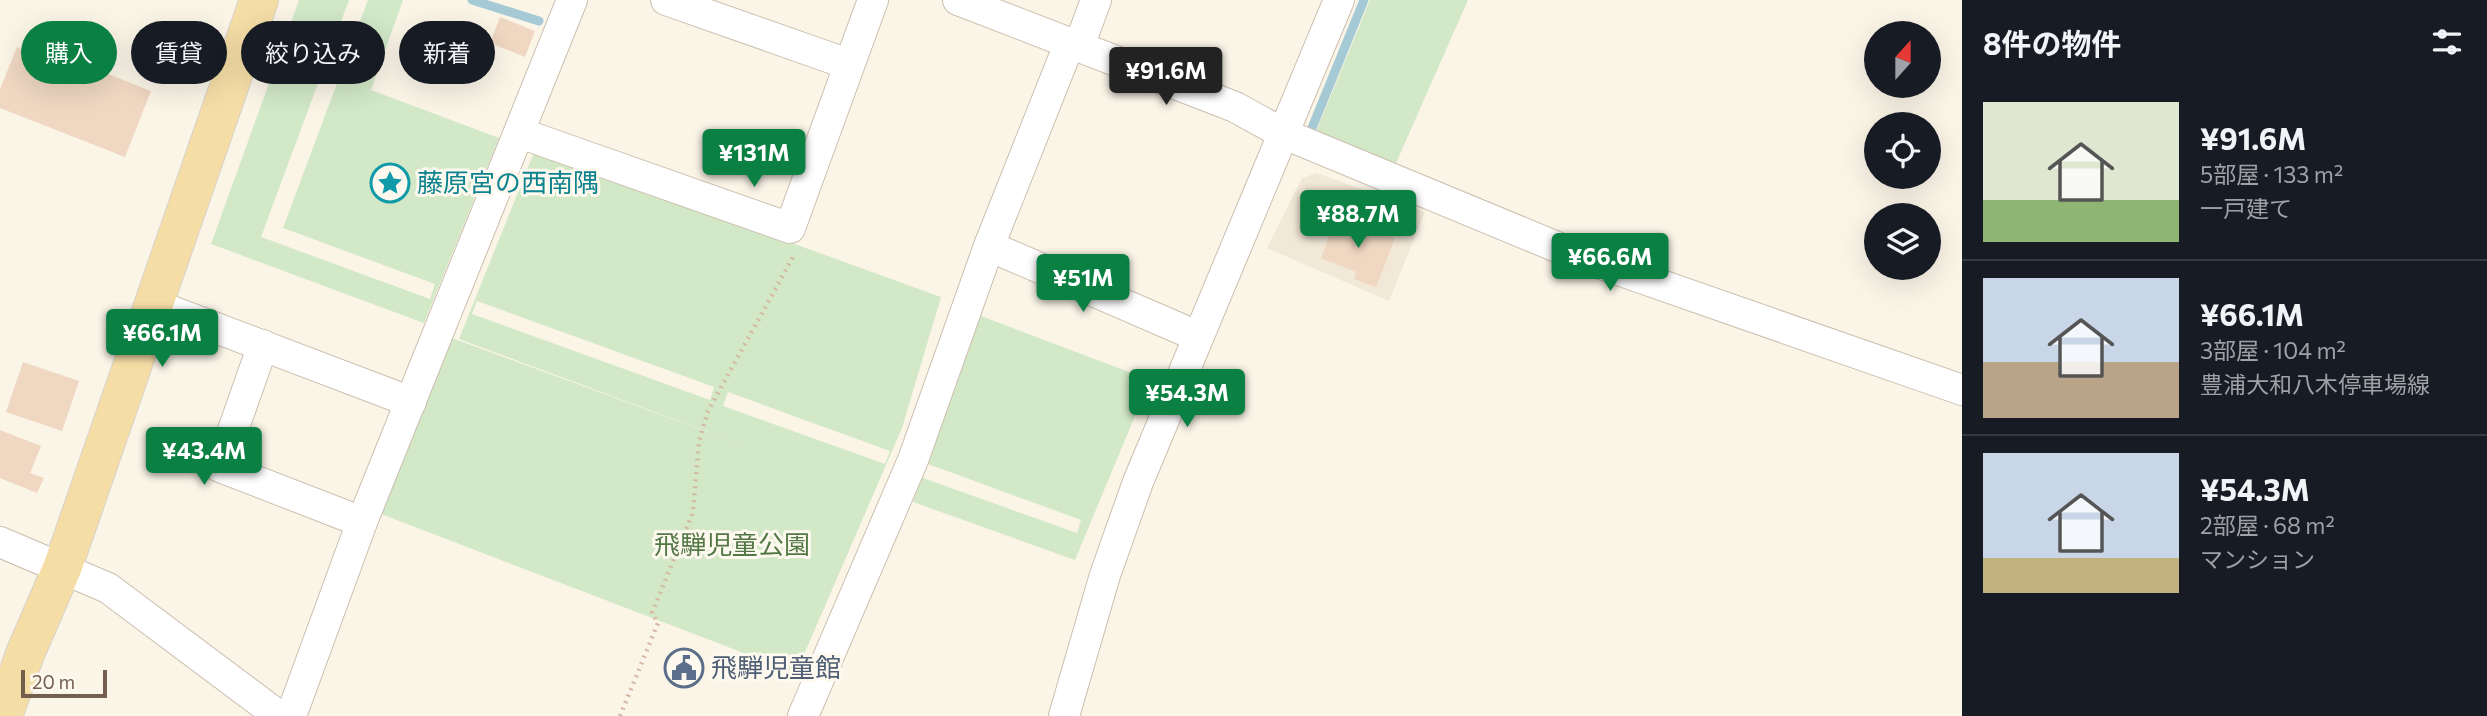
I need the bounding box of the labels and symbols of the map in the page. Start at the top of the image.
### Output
north arrow [1864,21,1941,98]
pin: ¥91.6M [1109,48,1223,107]
pin: ¥131M [705,130,803,189]
place icon: 藤原宮の西南隅 [369,162,411,204]
place label: 藤原宮の西南隅 [417,166,599,197]
pin: ¥88.7M [1301,190,1415,250]
pin: ¥66.6M [1553,233,1667,293]
pin: ¥51M [1042,254,1124,314]
pin: ¥66.1M [105,310,219,369]
pin: ¥54.3M [1130,370,1244,429]
pin: ¥43.4M [147,428,261,487]
park label: 飛騨児童公園 [654,528,810,559]
public building icon: 飛騨児童館 [663,647,705,689]
place label: 飛騨児童館 [711,651,841,682]
scale bar [21,667,107,699]

